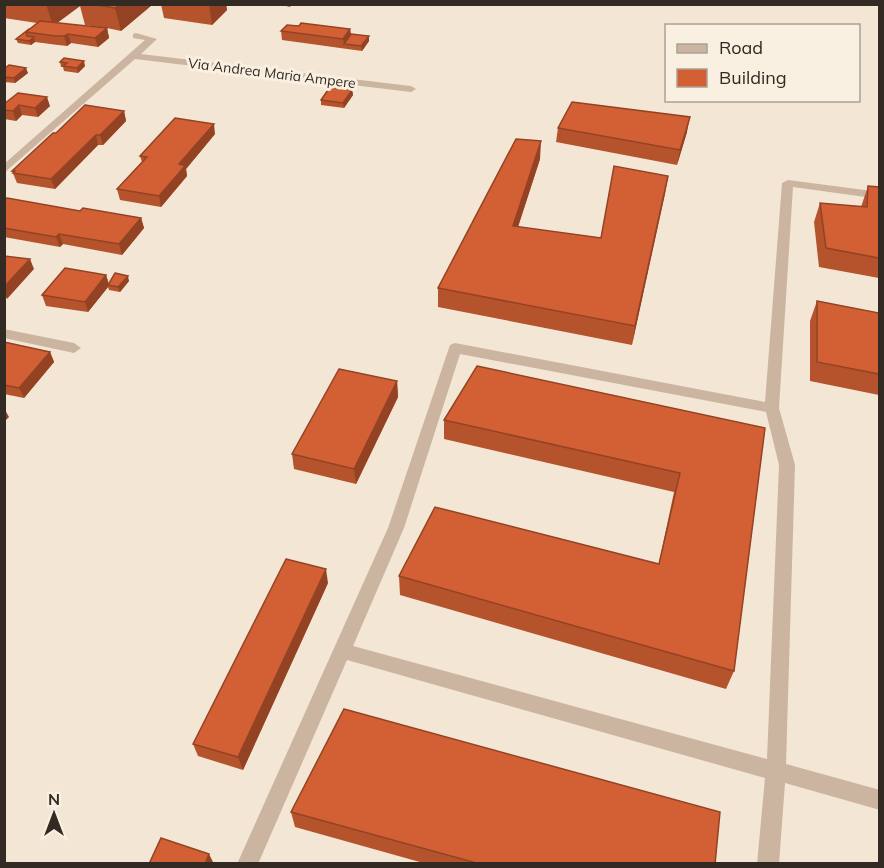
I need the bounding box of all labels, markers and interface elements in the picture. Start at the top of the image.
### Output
legend [665,24,860,102]
text: Road [719,36,763,59]
street label: Via Andrea Maria Ampere [187,54,357,92]
text: Building [719,66,787,89]
north arrow [24,784,84,844]
text: N [48,789,60,809]

